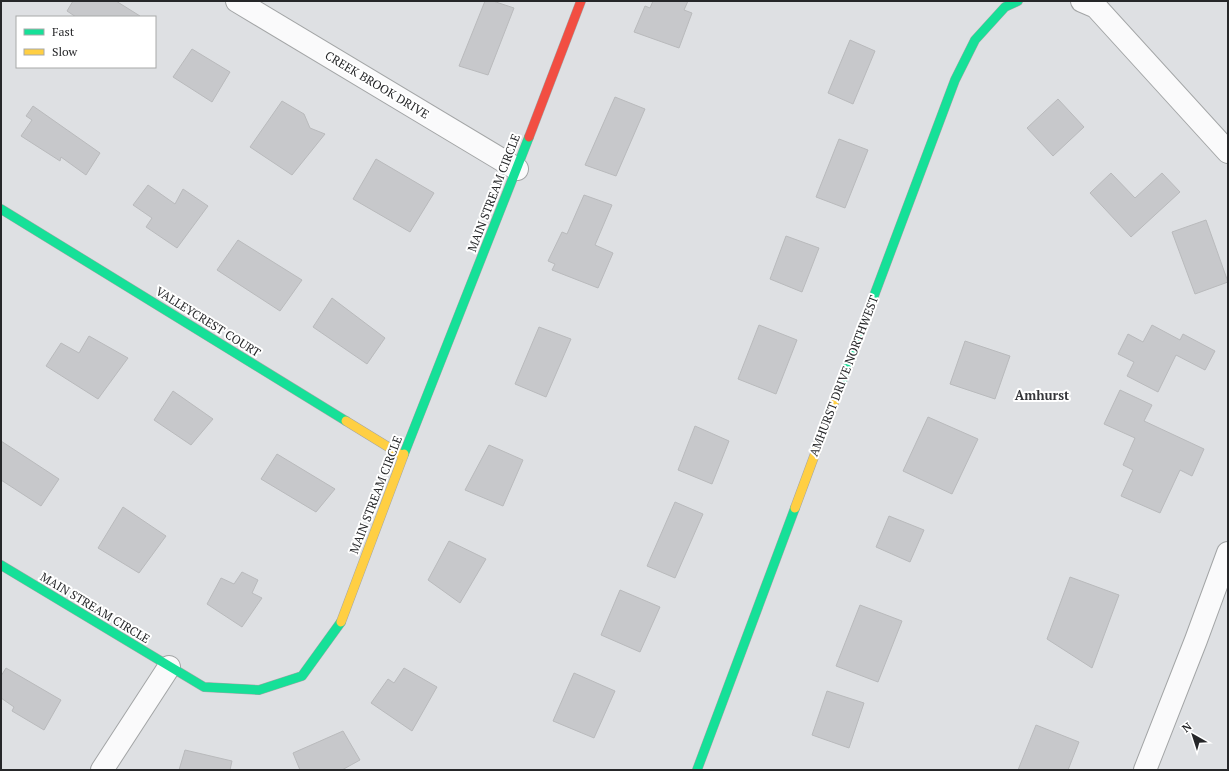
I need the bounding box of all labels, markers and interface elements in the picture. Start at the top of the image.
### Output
legend [16,16,156,68]
text: Fast [52,24,75,39]
text: Slow [52,44,78,59]
street label: CREEK BROOK DRIVE [323,48,432,122]
street label: MAIN STREAM CIRCLE [464,132,523,254]
street label: VALLEYCREST COURT [153,283,264,360]
street label: AMHURST DRIVE NORTHWEST [806,293,881,458]
district label: Amhurst [1015,386,1070,404]
street label: MAIN STREAM CIRCLE [346,434,405,556]
street label: MAIN STREAM CIRCLE [38,569,153,646]
north arrow [1173,715,1213,755]
text: N [1179,719,1195,735]

